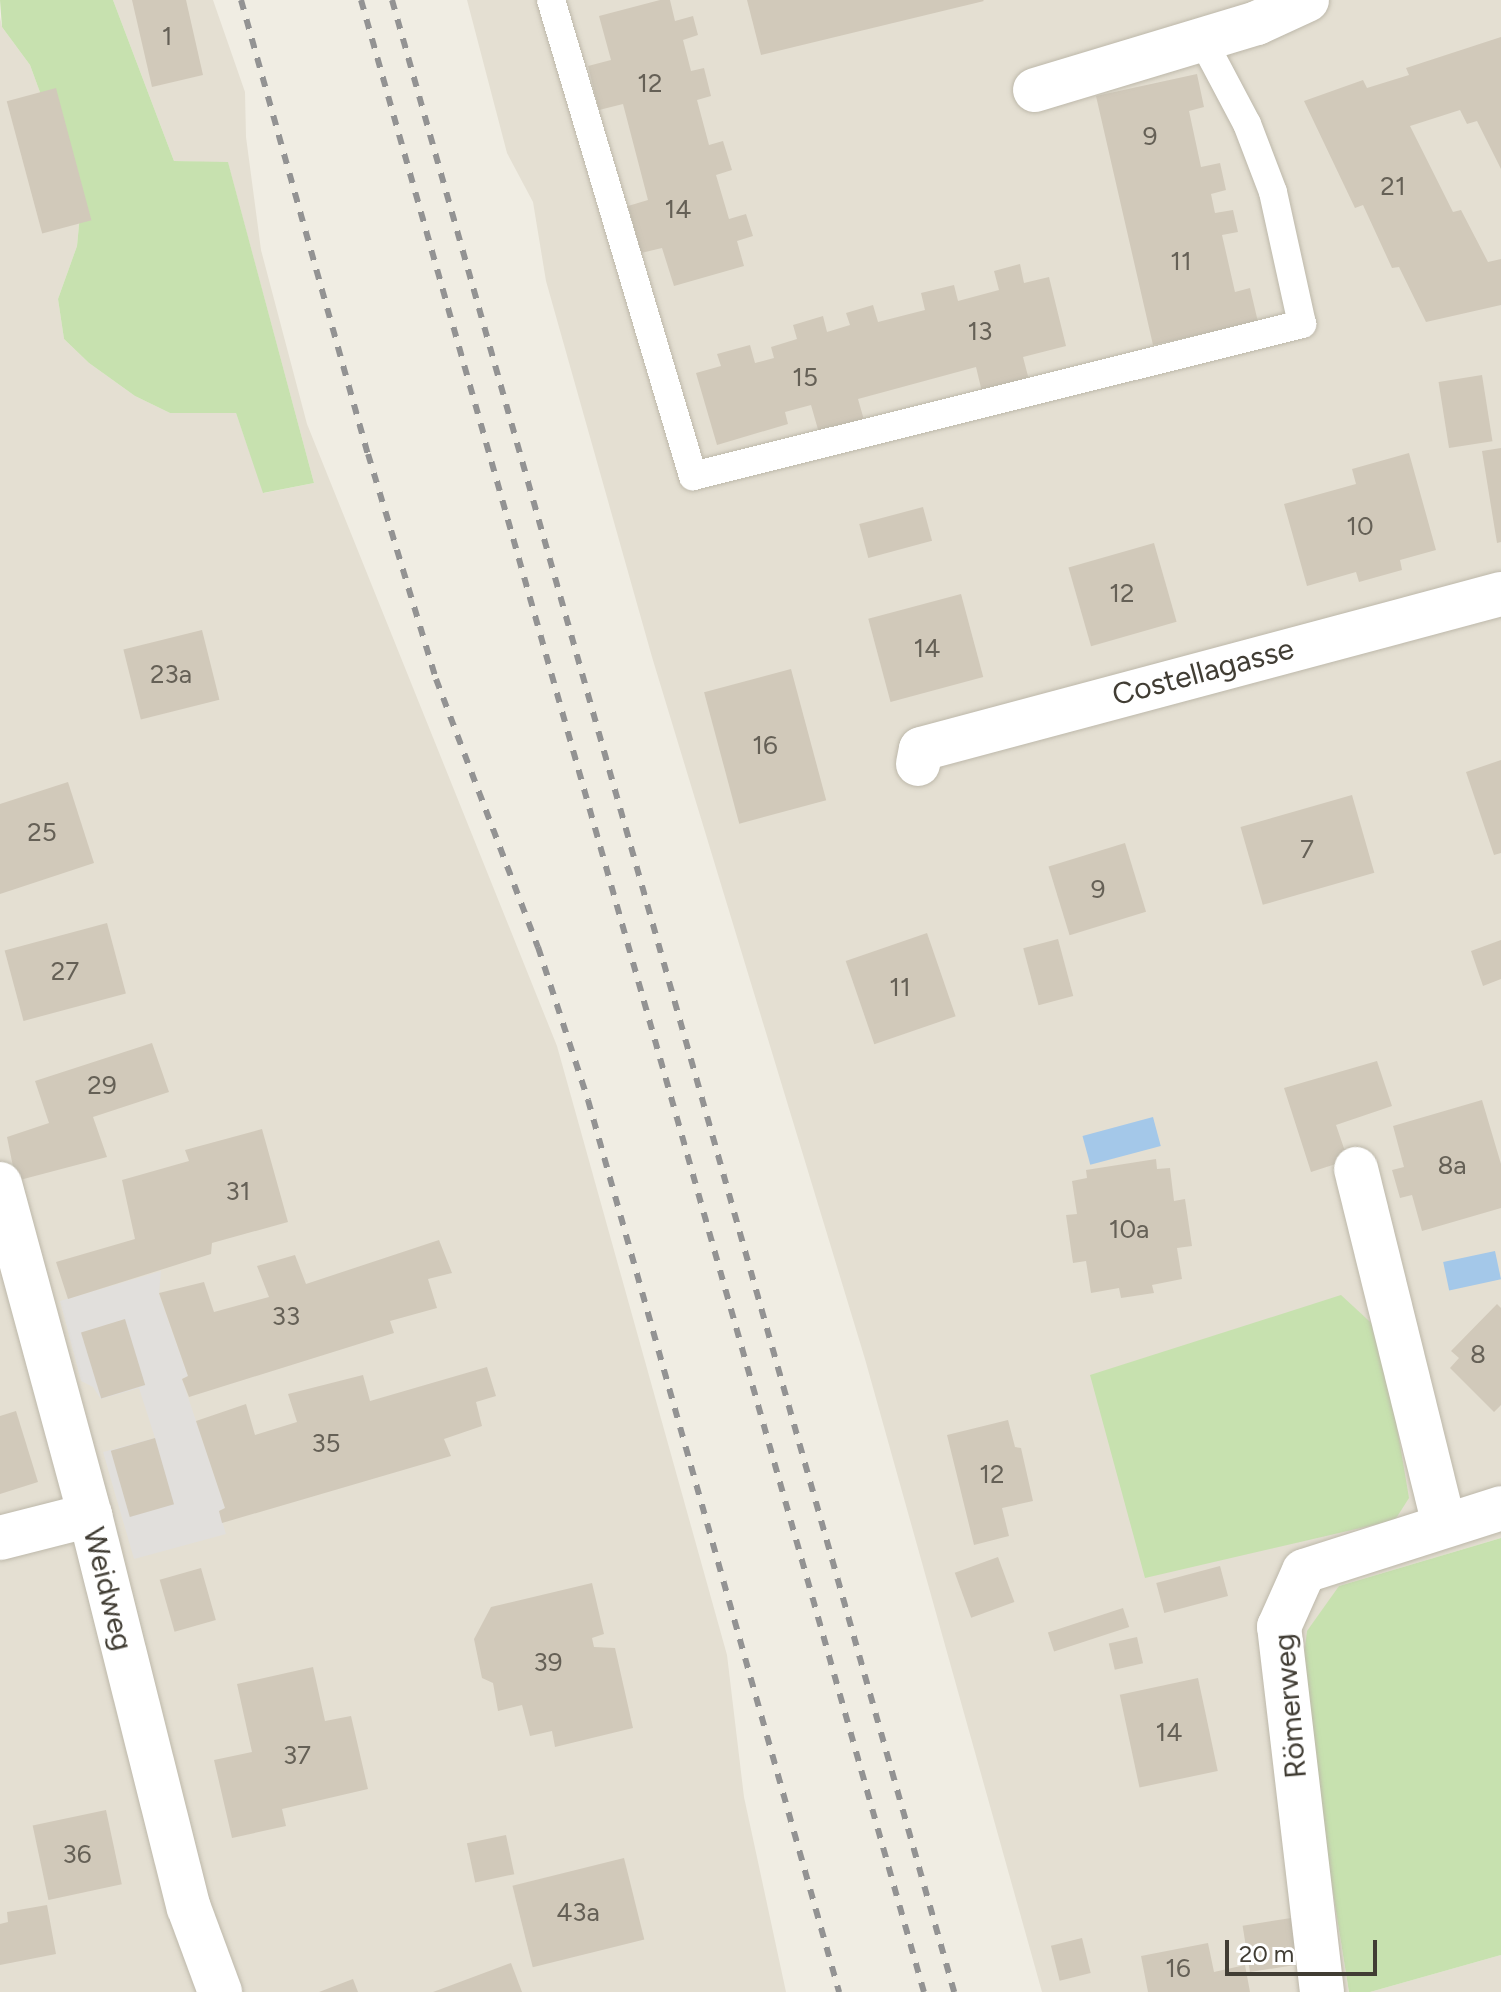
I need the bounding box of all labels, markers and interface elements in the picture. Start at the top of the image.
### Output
house number: 1 [162,21,172,53]
house number: 12 [637,68,663,100]
house number: 9 [1143,121,1157,153]
house number: 21 [1380,171,1406,203]
house number: 14 [665,194,691,226]
house number: 11 [1170,246,1192,278]
house number: 13 [968,316,992,348]
house number: 15 [792,362,818,394]
house number: 10 [1346,511,1374,543]
house number: 12 [1109,578,1135,610]
street label: Costellagasse [1108,630,1298,714]
house number: 14 [914,633,940,665]
house number: 23a [150,659,192,691]
house number: 16 [752,730,778,762]
house number: 25 [27,817,57,849]
house number: 7 [1300,834,1314,866]
house number: 9 [1091,874,1105,906]
house number: 27 [51,956,79,988]
house number: 11 [889,972,911,1004]
house number: 29 [87,1070,117,1102]
house number: 8a [1437,1150,1467,1182]
house number: 31 [226,1176,250,1208]
house number: 10a [1109,1214,1149,1246]
house number: 33 [272,1301,300,1333]
house number: 8 [1470,1339,1486,1371]
house number: 35 [311,1428,341,1460]
house number: 12 [979,1459,1005,1491]
street label: Weidweg [75,1524,141,1654]
street label: Römerweg [1266,1632,1314,1780]
house number: 39 [534,1647,562,1679]
house number: 14 [1156,1717,1182,1749]
house number: 37 [283,1740,311,1772]
house number: 36 [63,1839,91,1871]
house number: 43a [556,1897,600,1929]
scale bar [1229,1924,1381,1974]
text: 20 m [1239,1939,1294,1968]
house number: 16 [1165,1953,1191,1985]

